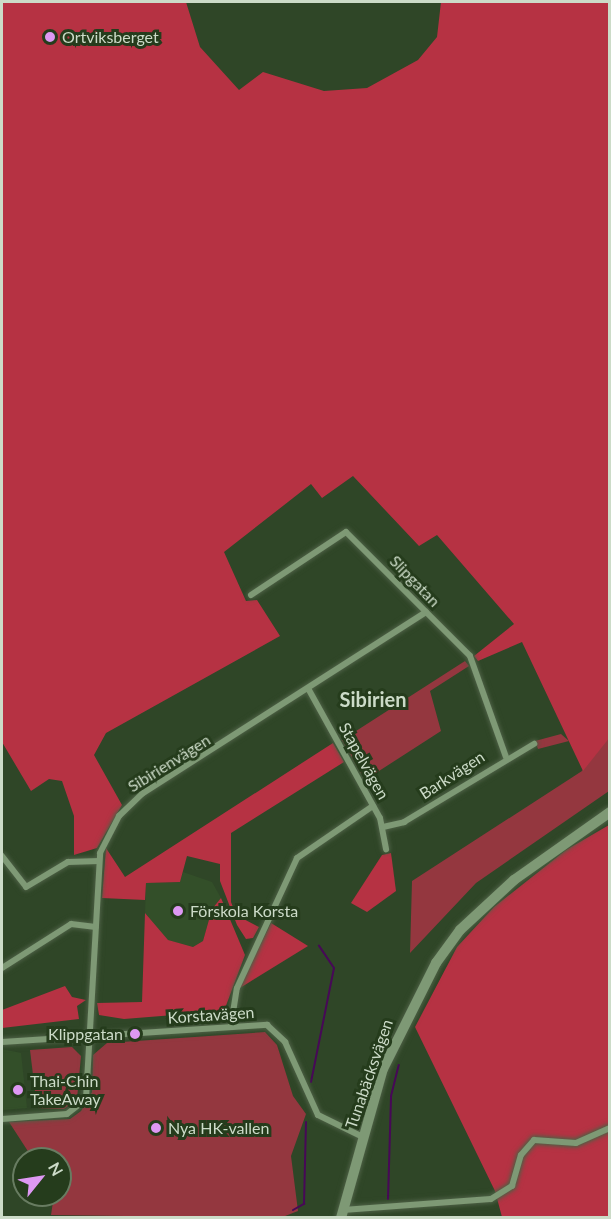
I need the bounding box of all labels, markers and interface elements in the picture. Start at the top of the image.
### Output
place label: Ortviksberget [62,27,159,47]
marker: Ortviksberget [43,30,57,44]
street label: Slipgatan [386,551,444,611]
district label: Sibirien [340,687,406,711]
street label: Stapelvägen [335,719,393,803]
street label: Sibirienvägen [124,730,214,796]
street label: Barkvägen [416,747,488,803]
place label: Förskola Korsta [190,901,298,921]
marker: Förskola Korsta [171,904,185,918]
street label: Korstavägen [167,1002,255,1028]
street label: Tunabäcksvägen [341,1017,397,1131]
place label: Klippgatan [48,1024,123,1044]
marker: Klippgatan [128,1027,142,1041]
place label: Thai-Chin TakeAway [30,1071,100,1109]
marker: Thai-Chin TakeAway [11,1083,25,1097]
place label: Nya HK-vallen [168,1118,269,1138]
marker: Nya HK-vallen [149,1121,163,1135]
north arrow [12,1147,72,1207]
text: N [45,1159,68,1179]

